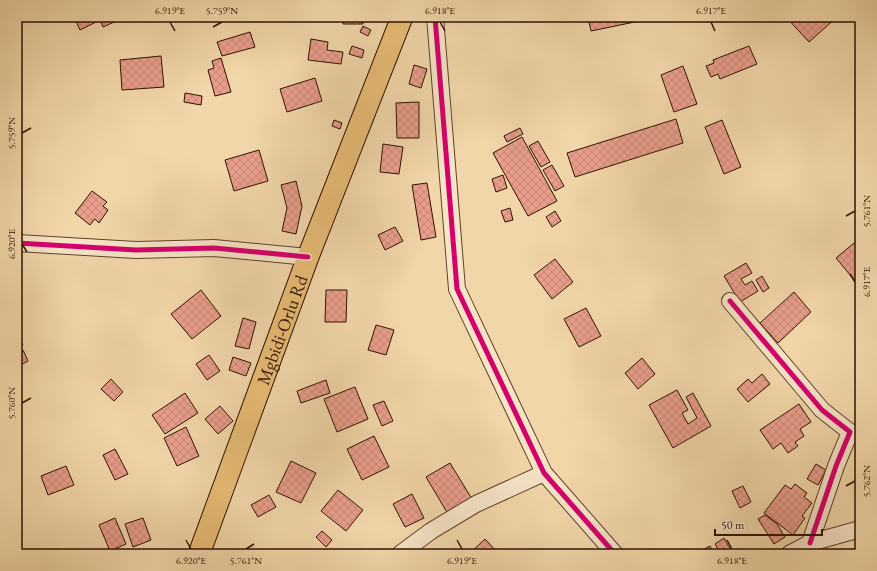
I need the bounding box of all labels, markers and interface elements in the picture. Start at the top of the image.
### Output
text: 6.919°E [155,4,185,17]
text: 5.759°N [206,4,238,17]
text: 6.918°E [425,4,455,17]
text: 6.917°E [696,4,726,17]
text: 5.759°N [5,117,18,149]
text: 5.761°N [860,195,873,227]
text: 6.920°E [5,229,18,259]
text: 6.917°E [860,267,873,297]
street label: Mgbidi-Orlu Rd [251,271,312,388]
text: 5.760°N [5,387,18,419]
text: 5.762°N [860,465,873,497]
scale bar [715,511,822,537]
text: 50 m [721,517,745,533]
text: 6.920°E [176,554,206,567]
text: 5.761°N [230,554,262,567]
text: 6.919°E [447,554,477,567]
text: 6.918°E [717,554,747,567]

